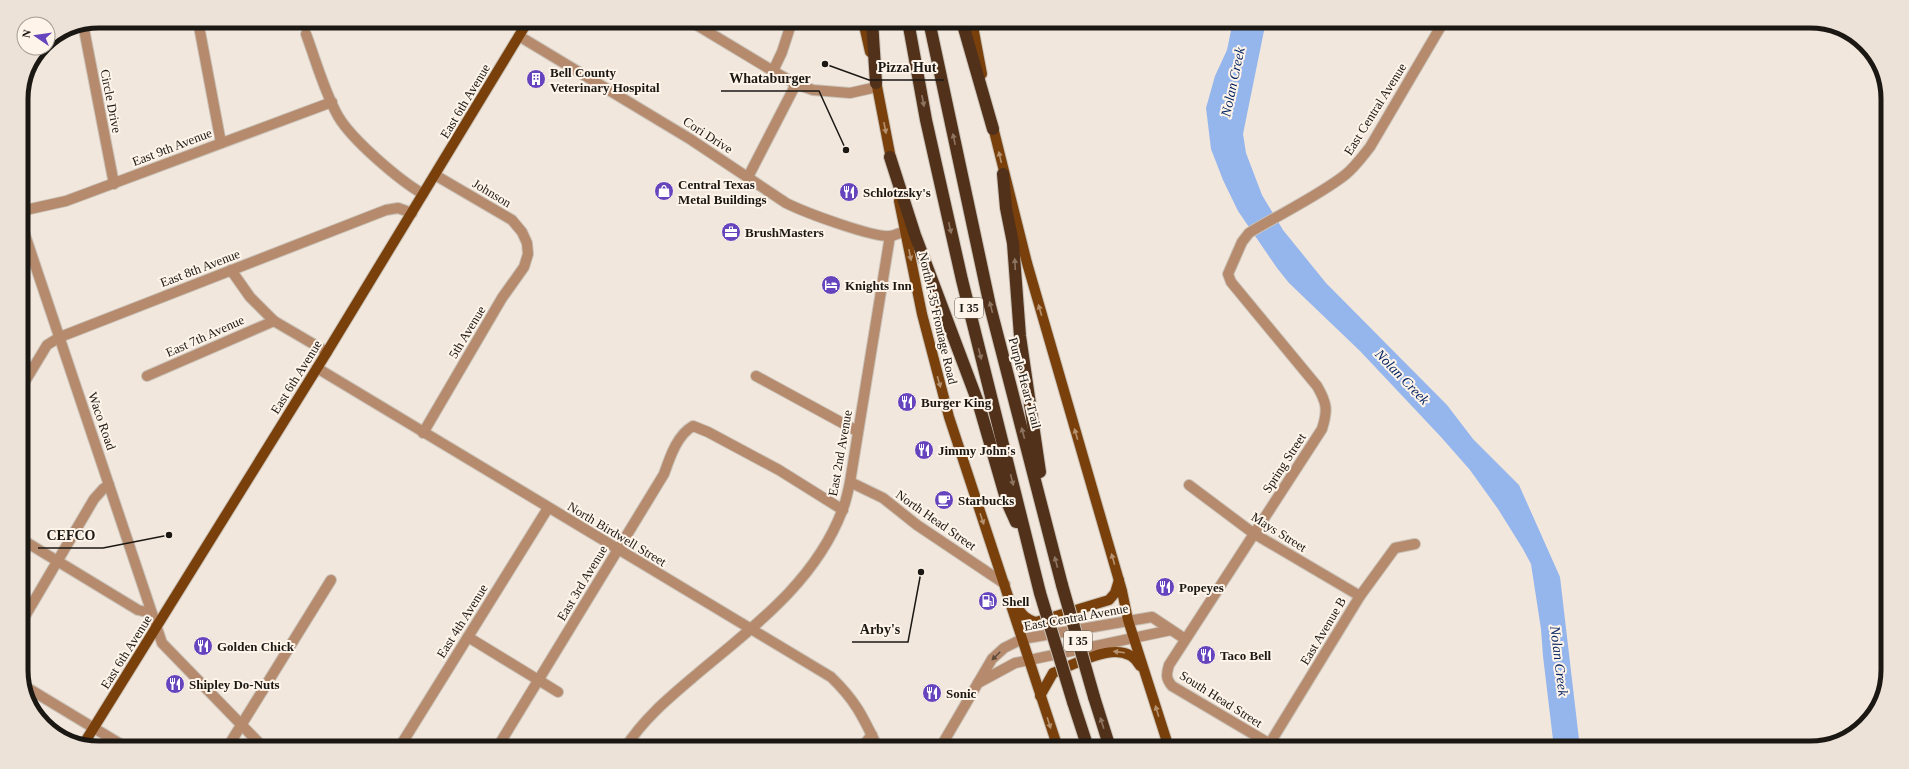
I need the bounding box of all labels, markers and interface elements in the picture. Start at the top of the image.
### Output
north arrow [16,16,56,56]
text: N [20,28,33,39]
water label: Nolan Creek [1218,45,1248,119]
callout: Pizza Hut [869,54,944,80]
text: Pizza Hut [878,60,937,75]
street label: East Central Avenue [1341,60,1410,158]
street label: East 6th Avenue [437,61,493,141]
place label: Bell County Veterinary Hospital [550,65,660,95]
callout: Whataburger [721,65,819,91]
street label: Circle Drive [97,68,125,134]
building icon: Bell County Veterinary Hospital [525,68,547,90]
text: Whataburger [729,71,811,86]
one-way arrow [920,95,926,107]
street label: Cori Drive [680,113,736,157]
one-way arrow [882,122,888,134]
street label: East 9th Avenue [130,125,214,169]
one-way arrow [950,133,956,146]
one-way arrow [996,151,1002,163]
street label: Johnson [470,176,515,211]
place label: Central Texas Metal Buildings [678,177,767,207]
shop icon: Central Texas Metal Buildings [653,180,675,202]
restaurant icon: Schlotzsky's [838,181,860,203]
place label: Schlotzsky's [863,185,931,200]
office icon: BrushMasters [720,221,742,243]
one-way arrow [948,221,954,234]
place label: BrushMasters [745,225,824,240]
street label: East 8th Avenue [158,246,242,290]
one-way arrow [908,249,914,261]
street label: North I-35 Frontage Road [915,250,961,386]
one-way arrow [1011,258,1018,270]
hotel icon: Knights Inn [820,274,842,296]
place label: Knights Inn [845,278,913,293]
road number: I 35 [955,298,983,318]
one-way arrow [987,301,993,314]
street label: 5th Avenue [445,303,489,361]
one-way arrow [1037,303,1043,315]
street label: East 7th Avenue [163,312,247,360]
street label: Purple Heart Trail [1006,336,1044,431]
street label: East 6th Avenue [267,337,325,417]
water label: Nolan Creek [1371,346,1432,408]
one-way arrow [978,348,984,360]
one-way arrow [936,376,942,388]
street label: Waco Road [85,390,119,452]
restaurant icon: Burger King [896,391,918,413]
place label: Burger King [921,395,992,410]
street label: East 2nd Avenue [825,409,855,497]
one-way arrow [1020,427,1026,439]
one-way arrow [1073,428,1079,440]
street label: Spring Street [1259,430,1309,496]
restaurant icon: Jimmy John's [913,439,935,461]
place label: Jimmy John's [938,443,1016,458]
one-way arrow [1009,474,1015,487]
street label: North Head Street [893,487,979,553]
cafe icon: Starbucks [933,489,955,511]
place label: Starbucks [958,493,1014,508]
street label: North Birdwell Street [565,499,669,570]
street label: Mays Street [1249,509,1310,555]
one-way arrow [980,514,986,526]
callout: CEFCO [38,522,103,548]
text: CEFCO [47,528,96,543]
street label: East 3rd Avenue [554,543,610,623]
one-way arrow [1110,553,1116,565]
one-way arrow [1053,556,1059,568]
restaurant icon: Popeyes [1154,576,1176,598]
place label: Popeyes [1179,580,1224,595]
street label: East 4th Avenue [433,581,491,661]
fuel station icon: Shell [977,590,999,612]
place label: Shell [1002,594,1030,609]
street label: East Avenue B [1297,594,1349,668]
street label: East Central Avenue [1023,600,1130,634]
street label: East 6th Avenue [97,612,155,692]
callout: Arby's [852,616,908,642]
text: Arby's [860,622,901,637]
water label: Nolan Creek [1547,624,1571,698]
road number: I 35 [1064,631,1092,651]
restaurant icon: Golden Chick [192,635,214,657]
place label: Golden Chick [217,639,295,654]
restaurant icon: Taco Bell [1195,644,1217,666]
place label: Taco Bell [1220,648,1272,663]
one-way arrow [1113,649,1125,655]
one-way arrow [991,651,1000,661]
street label: South Head Street [1177,668,1265,731]
restaurant icon: Shipley Do-Nuts [164,673,186,695]
place label: Shipley Do-Nuts [189,677,280,692]
restaurant icon: Sonic [921,682,943,704]
place label: Sonic [946,686,977,701]
one-way arrow [1154,704,1160,716]
one-way arrow [1099,716,1105,728]
one-way arrow [1046,717,1052,729]

